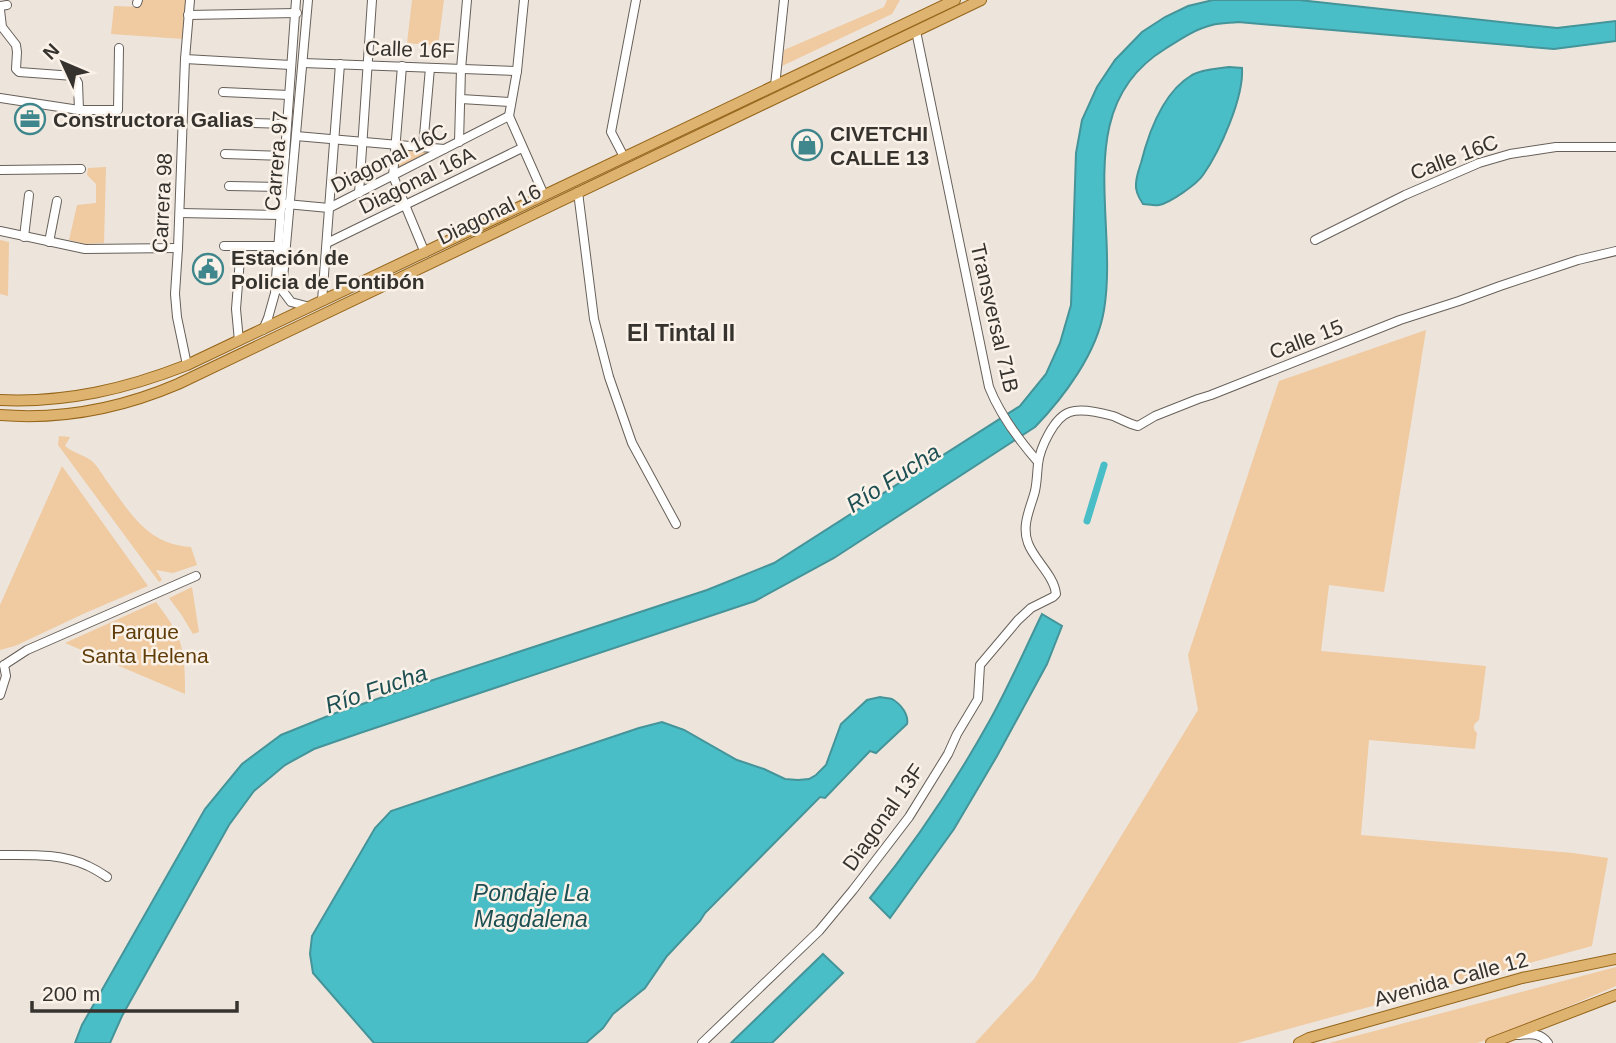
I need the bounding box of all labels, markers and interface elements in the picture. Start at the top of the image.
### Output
north arrow [28,28,98,98]
street label: Calle 16F [365,36,455,62]
text: N [39,39,63,64]
office icon: Constructora Galias [13,102,47,136]
place label: Constructora Galias [53,108,254,131]
street label: Carrera 97 [260,110,292,212]
street label: Diagonal 16C [327,119,451,197]
place label: CIVETCHI CALLE 13 [830,122,929,169]
shop icon: CIVETCHI CALLE 13 [790,128,824,162]
street label: Calle 16C [1407,130,1501,184]
street label: Diagonal 16A [355,142,479,218]
street label: Carrera 98 [148,152,176,254]
street label: Diagonal 16 [434,179,544,249]
street label: Transversal 71B [967,241,1023,395]
place label: Estación de Policia de Fontibón [231,246,425,293]
public building icon: Estación de Policia de Fontibón [191,252,225,286]
street label: Calle 15 [1266,314,1346,364]
district label: El Tintal II [627,320,735,346]
water label: Río Fucha [841,438,945,518]
park label: Parque Santa Helena [81,620,209,667]
water label: Río Fucha [322,659,430,719]
street label: Diagonal 13F [838,759,928,875]
water label: Pondaje La Magdalena [473,880,589,932]
street label: Avenida Calle 12 [1372,947,1530,1011]
scale bar [32,970,236,1014]
text: 200 m [42,982,100,1005]

